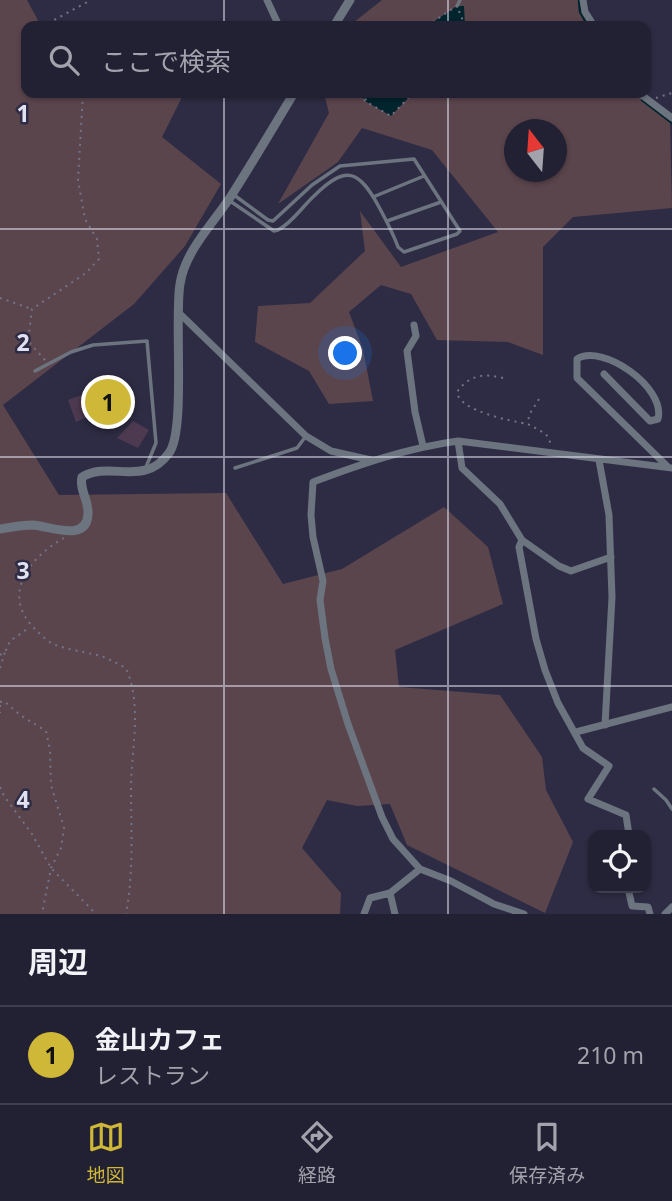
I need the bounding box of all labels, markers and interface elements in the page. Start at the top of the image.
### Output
search box [21,21,651,98]
icon: search [45,41,83,79]
text: ここで検索 [101,43,231,79]
text: 1 [16,97,30,129]
north arrow [504,119,567,182]
text: 2 [16,326,30,358]
your location [328,336,362,370]
pin: 1 [85,376,131,428]
text: 3 [16,554,30,586]
text: 4 [16,783,30,815]
map controls [588,830,651,893]
button: locate [588,830,651,893]
text: 周辺 [28,941,88,982]
text: 金山カフェ [95,1021,225,1057]
text: 1 [44,1039,58,1071]
text: 210 m [577,1039,644,1071]
text: レストラン [95,1059,210,1091]
tab: 地図 [87,1118,125,1188]
tab: 経路 [298,1118,336,1188]
tab: 保存済み [509,1118,585,1188]

